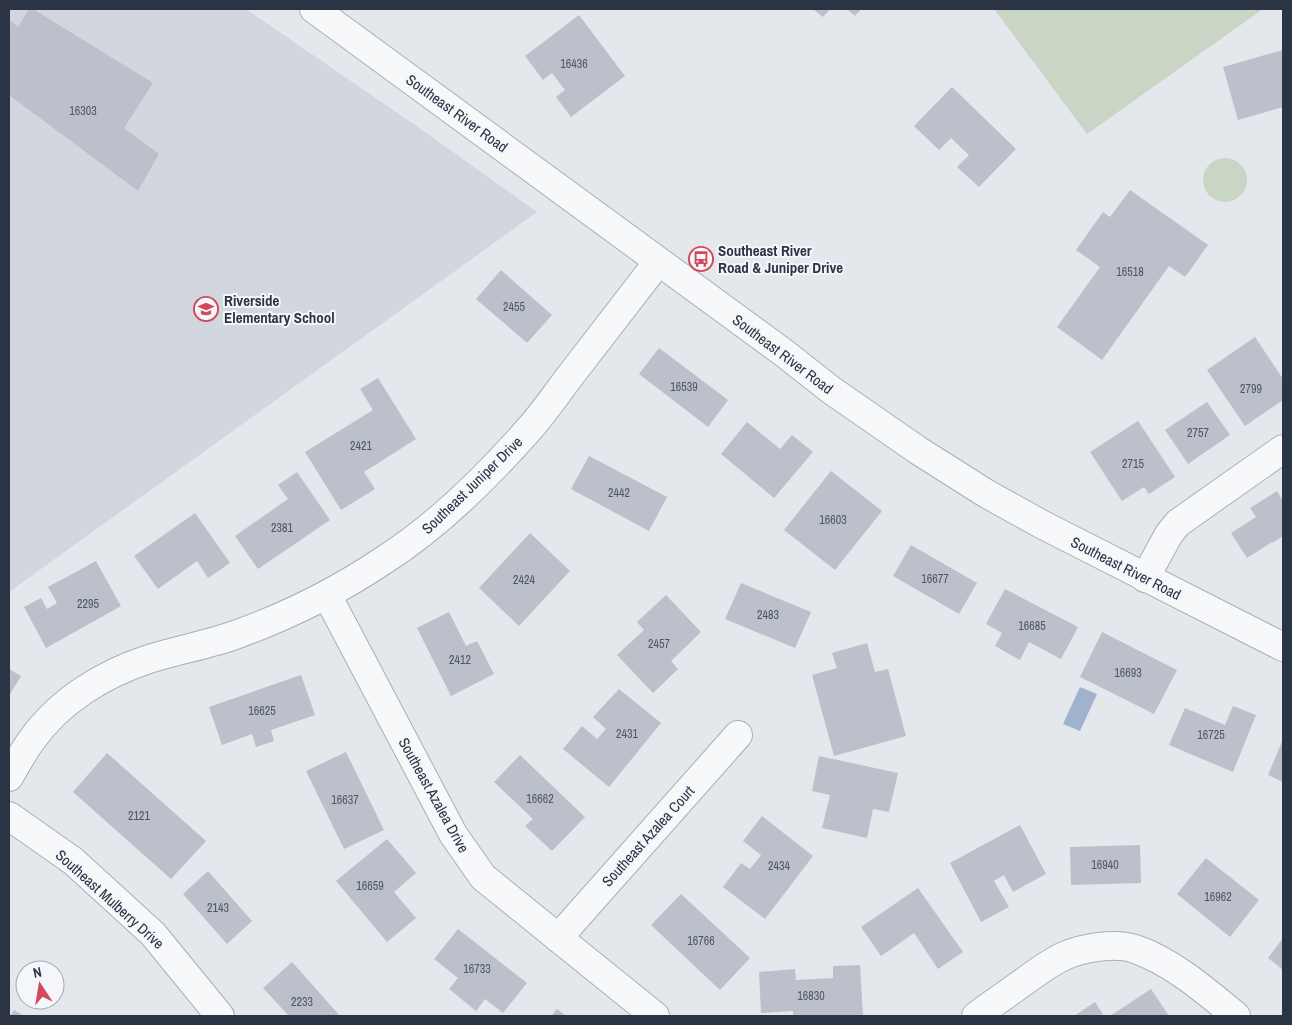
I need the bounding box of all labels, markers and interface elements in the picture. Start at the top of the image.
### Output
house number: 16436 [560,56,588,72]
street label: Southeast River Road [402,69,512,157]
house number: 16303 [69,103,97,119]
place label: Southeast River Road & Juniper Drive [718,240,843,278]
bus stop icon: Southeast River Road & Juniper Drive [688,246,714,272]
house number: 16518 [1116,264,1144,280]
place label: Riverside Elementary School [224,290,335,328]
school or university icon: Riverside Elementary School [193,296,219,322]
house number: 2455 [503,299,525,315]
street label: Southeast River Road [728,309,838,399]
house number: 16539 [670,379,698,395]
house number: 2799 [1240,381,1262,397]
house number: 2757 [1187,425,1209,441]
street label: Southeast Juniper Drive [417,431,527,539]
house number: 2421 [350,438,372,454]
house number: 2715 [1122,456,1144,472]
house number: 2442 [608,485,630,501]
house number: 16603 [819,512,847,528]
house number: 2381 [271,520,293,536]
street label: Southeast River Road [1067,531,1185,605]
house number: 16677 [921,571,949,587]
house number: 2424 [513,572,535,588]
house number: 2295 [77,596,99,612]
house number: 2483 [757,607,779,623]
house number: 16685 [1018,618,1046,634]
house number: 2457 [648,636,670,652]
house number: 2412 [449,652,471,668]
house number: 16693 [1114,665,1142,681]
house number: 16625 [248,703,276,719]
house number: 2431 [616,726,638,742]
house number: 16725 [1197,727,1225,743]
street label: Southeast Azalea Drive [394,734,474,856]
street label: Southeast Azalea Court [597,781,699,891]
house number: 16662 [526,791,554,807]
house number: 16637 [331,792,359,808]
house number: 2121 [128,808,150,824]
street label: Southeast Mulberry Drive [51,845,169,954]
house number: 16940 [1091,857,1119,873]
house number: 2434 [768,858,790,874]
house number: 16659 [356,878,384,894]
house number: 16962 [1204,889,1232,905]
house number: 2143 [207,900,229,916]
house number: 16766 [687,933,715,949]
north arrow [15,960,65,1010]
house number: 16733 [463,961,491,977]
text: N [31,963,43,982]
house number: 16830 [797,988,825,1004]
house number: 2233 [291,994,313,1010]

